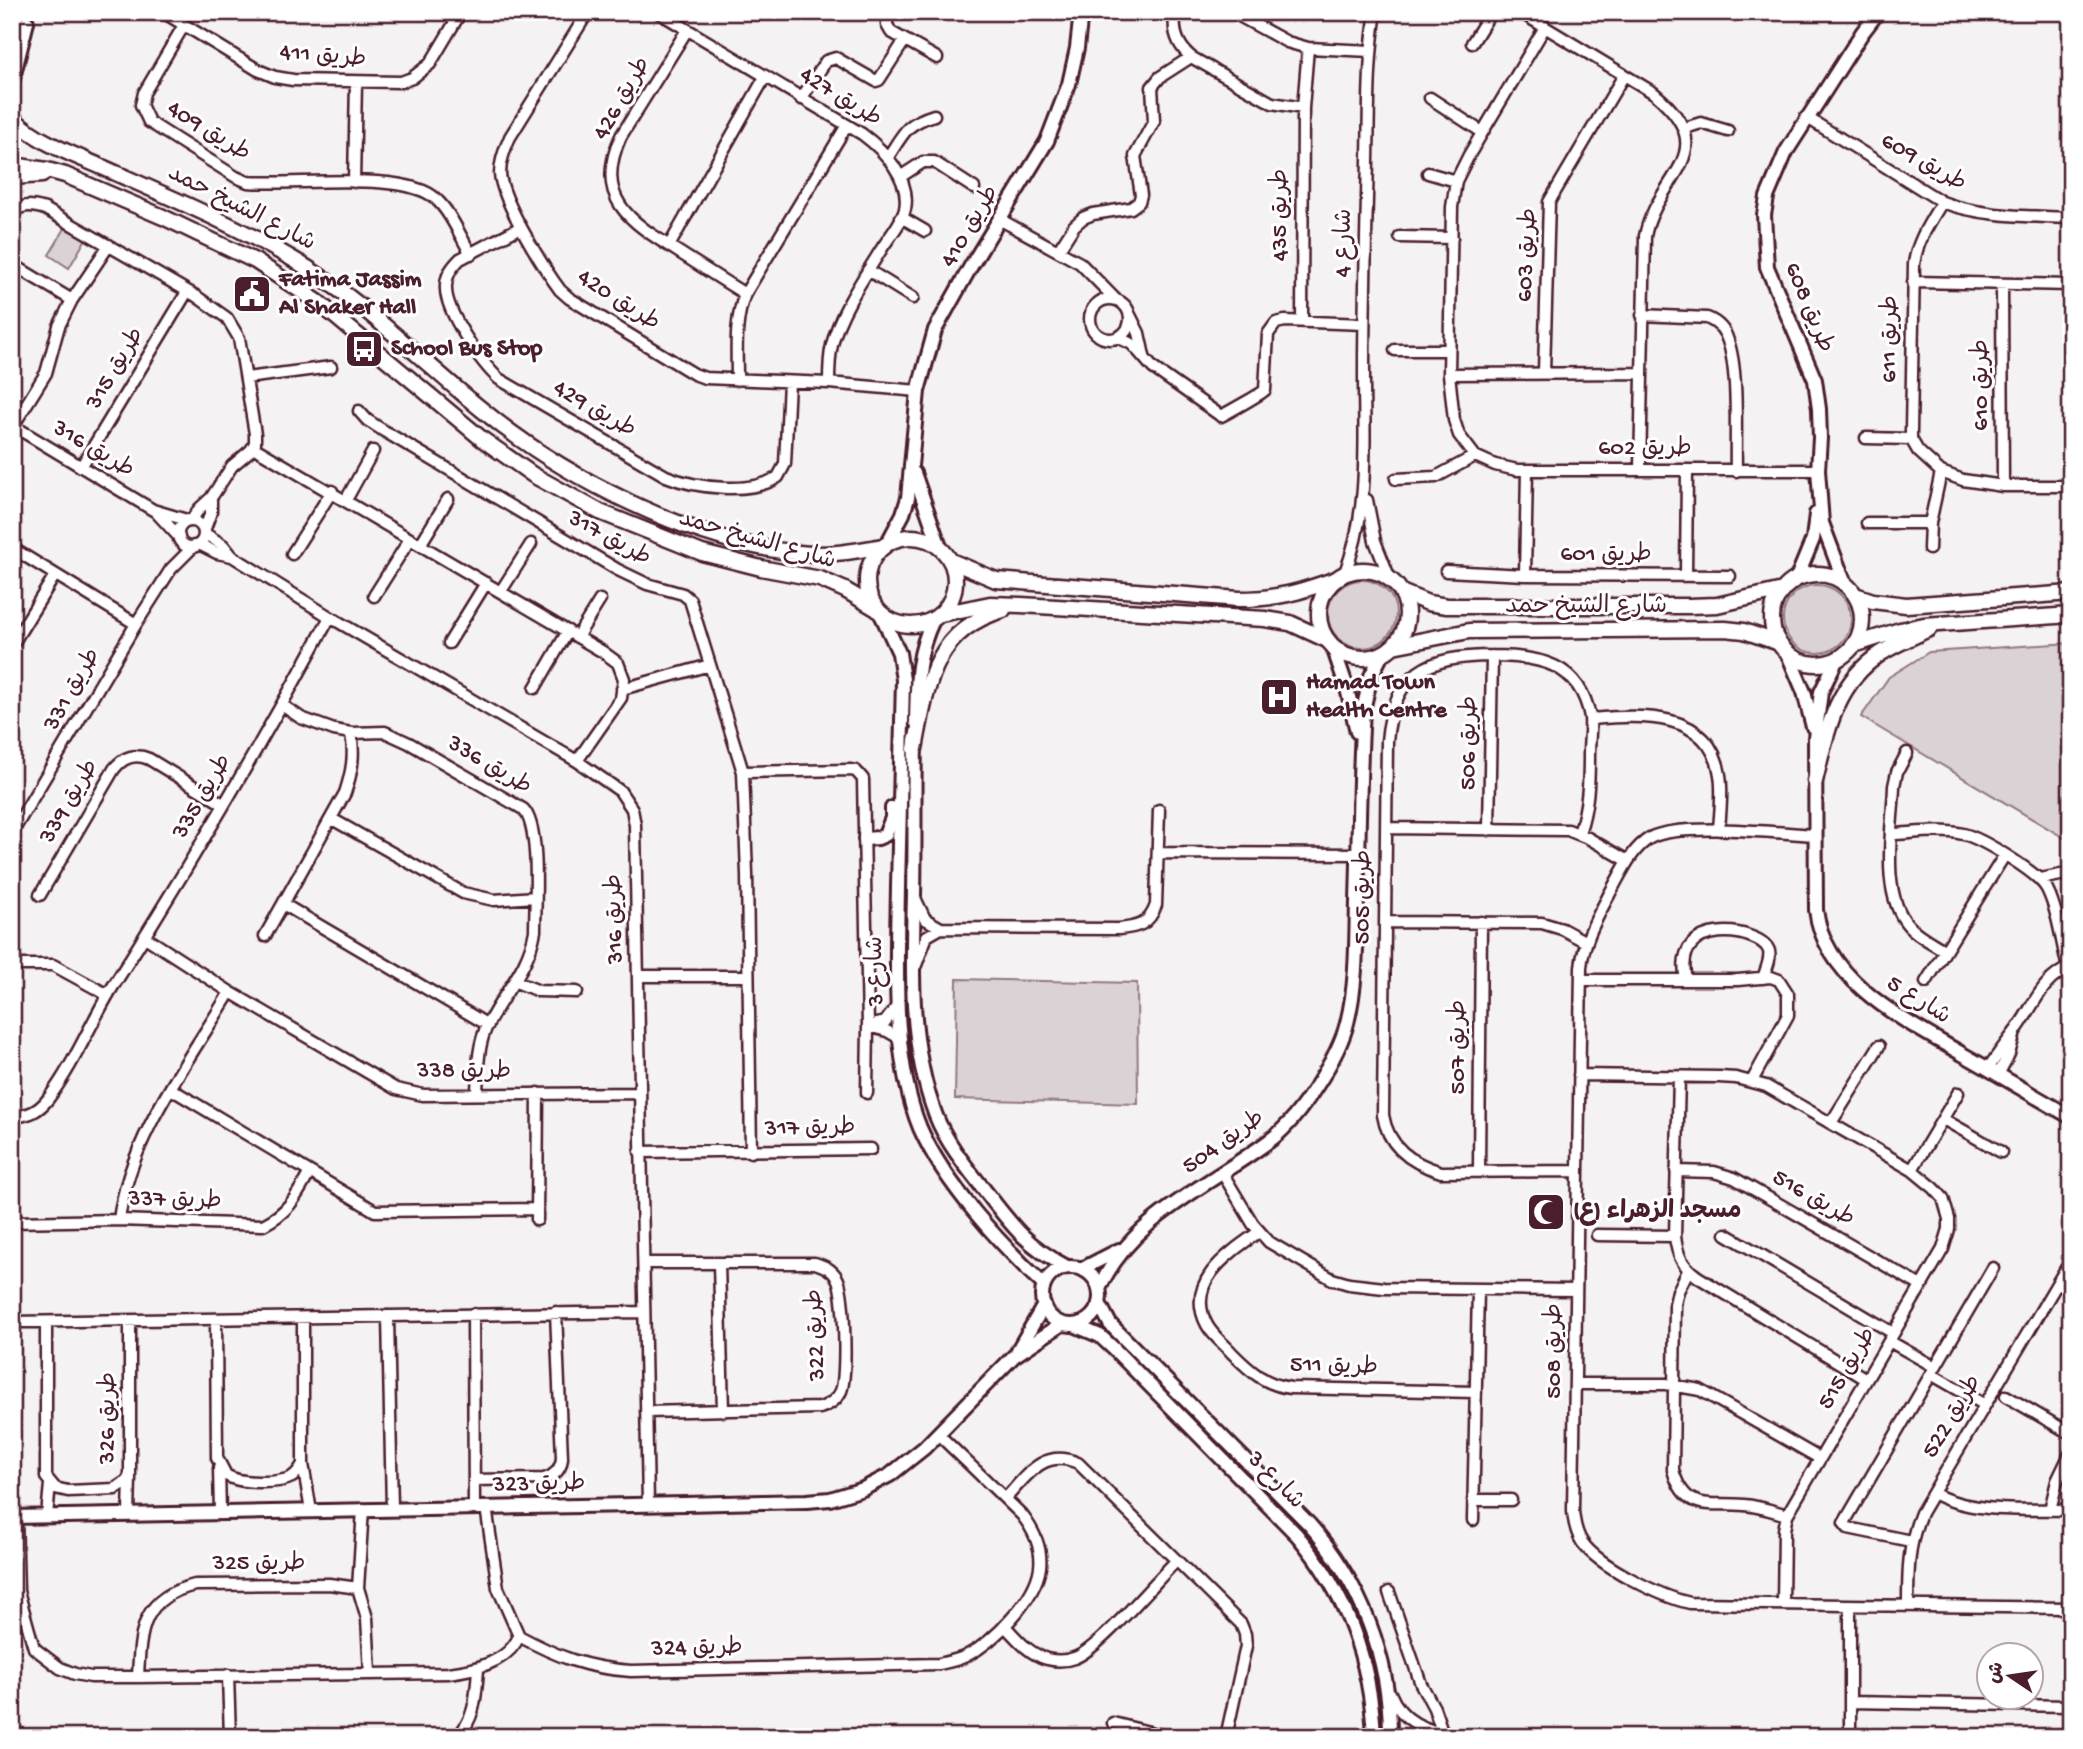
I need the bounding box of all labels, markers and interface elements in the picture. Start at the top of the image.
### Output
street label: طريق 411 [278,39,368,75]
street label: طريق 426 [588,52,658,146]
street label: طريق 427 [793,61,887,135]
street label: طريق 409 [161,95,255,169]
street label: طريق 609 [1875,127,1971,199]
street label: شارع الشيخ حمد [162,159,320,259]
street label: طريق 435 [1267,169,1296,261]
street label: طريق 410 [935,181,1007,273]
street label: طريق 603 [1511,207,1545,303]
street label: شارع 4 [1330,208,1360,278]
street label: طريق 608 [1777,259,1839,357]
street label: طريق 420 [571,264,665,338]
place label: Fatima Jassim Al Shaker Hall [278,266,422,323]
public building icon: Fatima Jassim Al Shaker Hall [231,273,273,315]
street label: طريق 611 [1876,295,1906,383]
street label: طريق 315 [80,323,152,416]
bus stop icon: School Bus Stop [343,328,385,370]
place label: School Bus Stop [391,335,543,364]
street label: طريق 610 [1968,339,1997,431]
street label: طريق 429 [547,375,641,445]
street label: طريق 316 [46,414,139,486]
street label: طريق 602 [1598,435,1692,464]
street label: طريق 317 [561,504,656,574]
street label: شارع الشيخ حمد [675,505,839,577]
street label: طريق 601 [1560,541,1652,570]
street label: شارع الشيخ حمد [1505,593,1667,622]
street label: طريق 331 [37,643,108,737]
place label: Hamad Town Health Centre [1306,669,1448,726]
hospital icon: Hamad Town Health Centre [1258,676,1300,718]
street label: طريق 506 [1455,695,1485,791]
street label: طريق 336 [441,729,536,802]
street label: طريق 335 [166,749,240,845]
street label: طريق 339 [33,755,106,850]
street label: طريق 505 [1349,849,1379,945]
street label: طريق 316 [601,874,631,965]
street label: شارع 3 [862,936,892,1007]
street label: شارع 5 [1881,970,1955,1032]
street label: طريق 507 [1445,1000,1474,1094]
street label: طريق 338 [416,1057,511,1087]
street label: طريق 504 [1177,1104,1271,1182]
street label: طريق 317 [763,1114,856,1144]
street label: طريق 516 [1767,1164,1859,1234]
street label: طريق 337 [127,1185,222,1217]
mosque icon: مسجد الزهراء (ع) [1525,1191,1567,1233]
place label: مسجد الزهراء (ع) [1573,1198,1741,1227]
street label: طريق 322 [801,1288,833,1383]
street label: طريق 508 [1541,1303,1570,1399]
street label: طريق 515 [1812,1323,1884,1415]
street label: طريق 511 [1289,1351,1379,1383]
street label: طريق 522 [1917,1370,1989,1464]
street label: طريق 326 [94,1372,124,1465]
street label: شارع 3 [1240,1445,1310,1516]
street label: طريق 323 [491,1470,586,1500]
street label: طريق 325 [212,1550,305,1579]
street label: طريق 324 [650,1634,743,1664]
north arrow [1974,1640,2044,1710]
text: ش [1983,1660,2010,1686]

